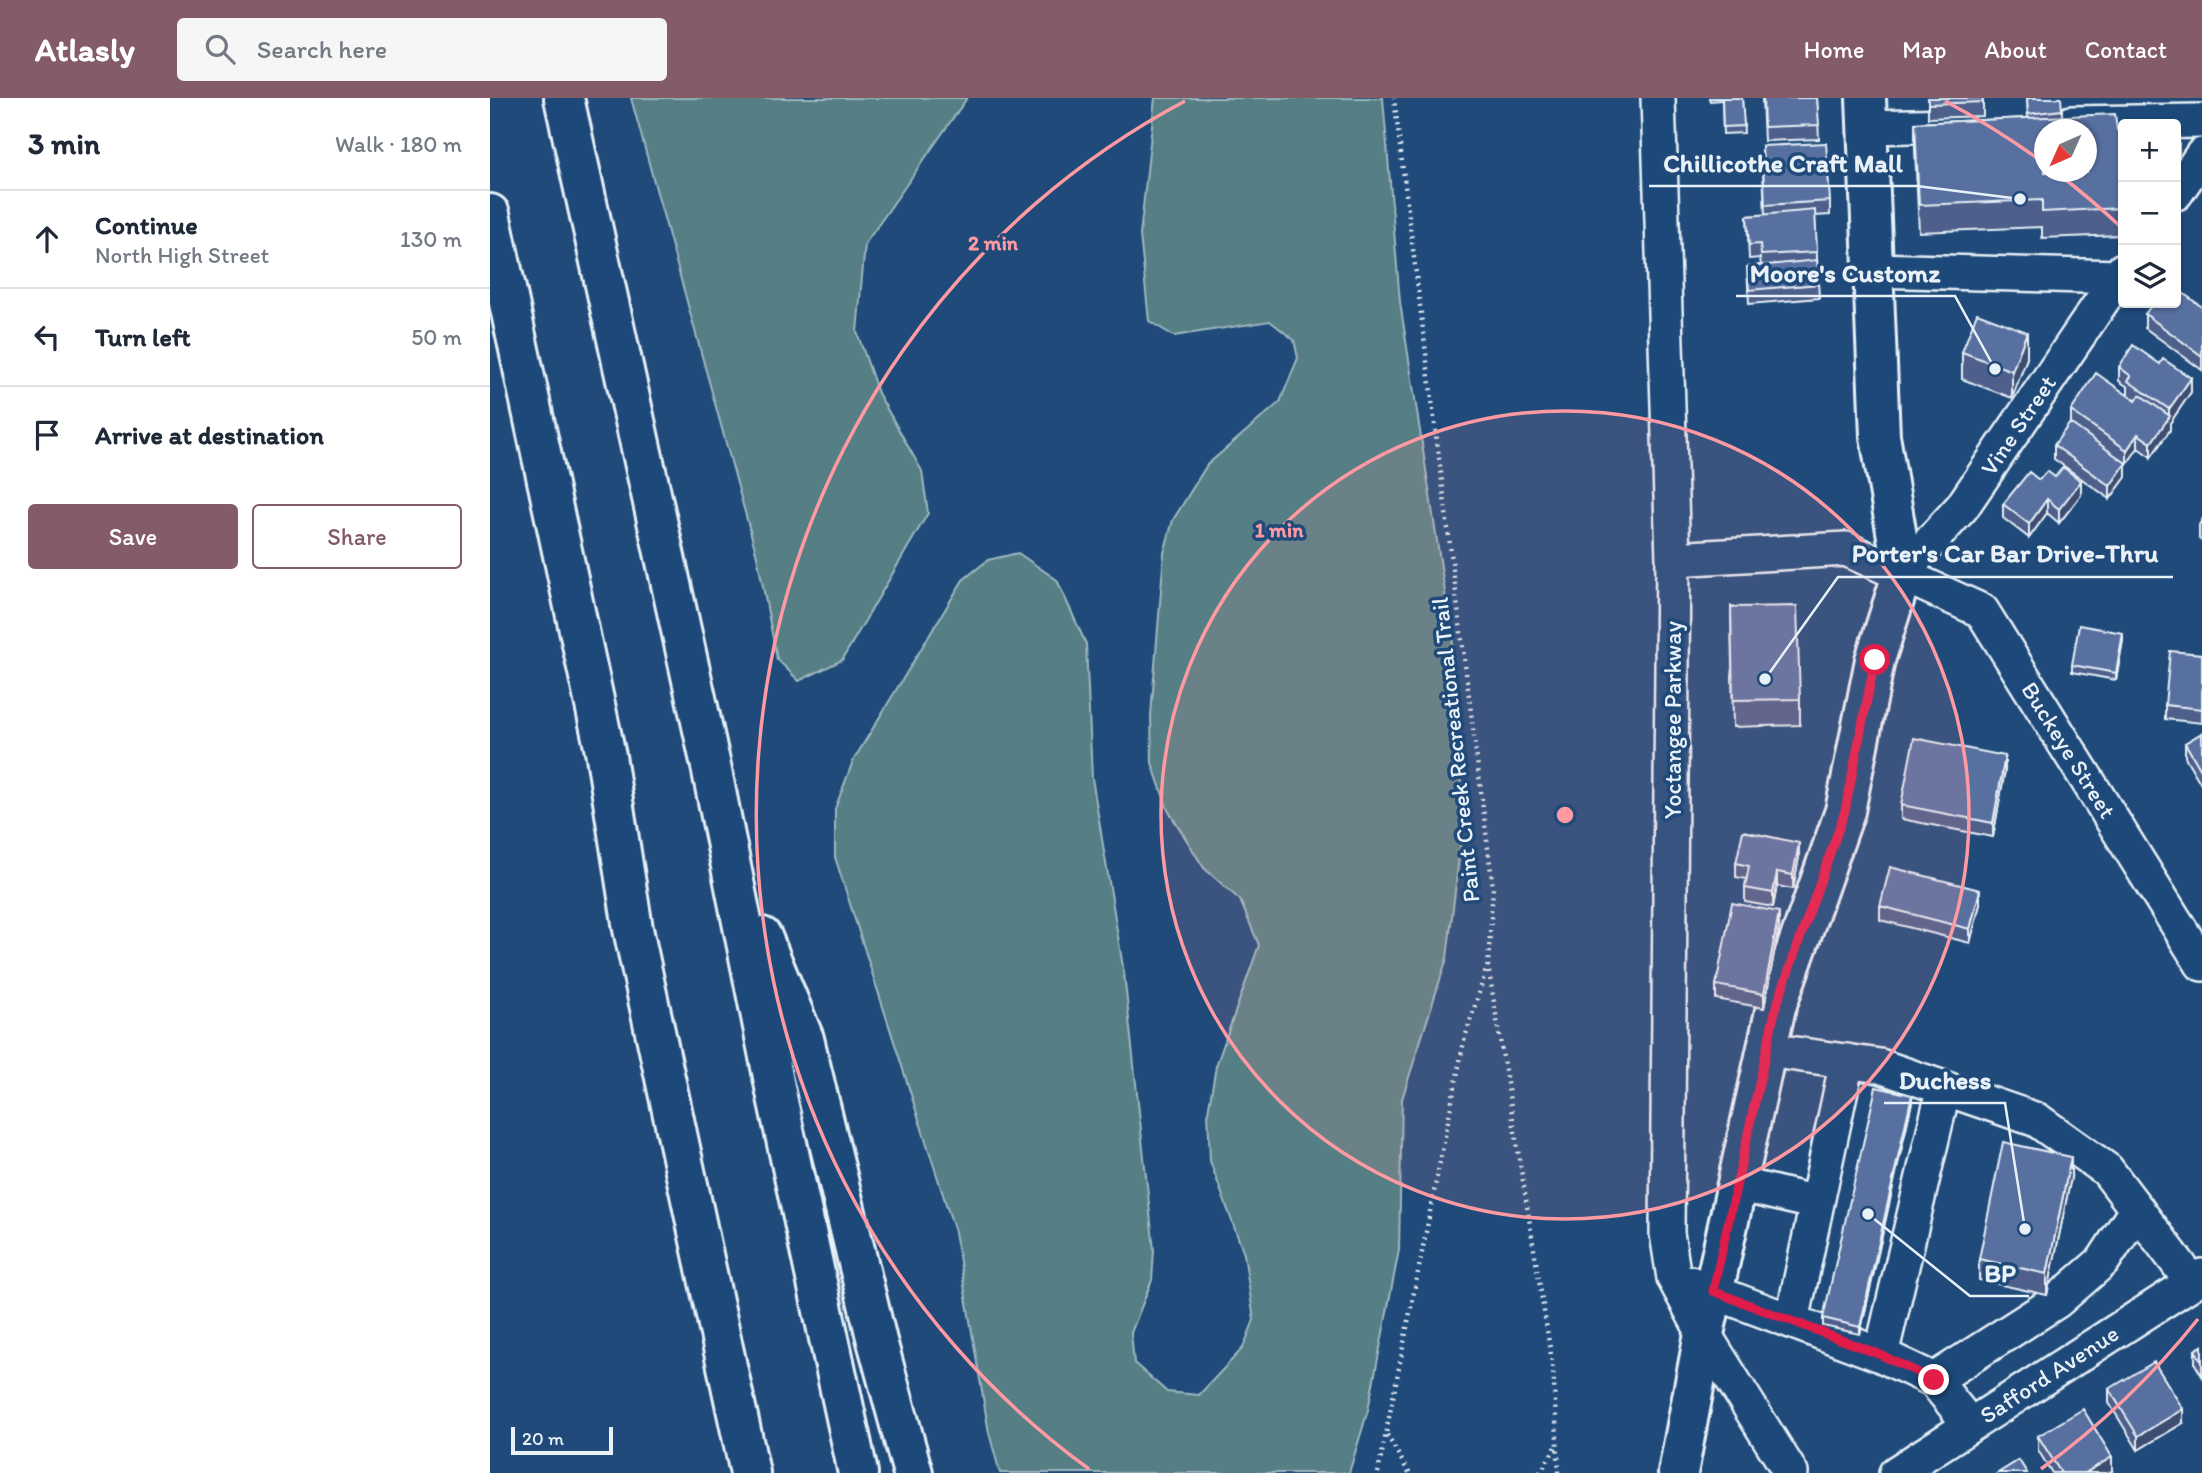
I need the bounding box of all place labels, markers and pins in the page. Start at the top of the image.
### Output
callout: Chillicothe Craft Mall [1649,139,1917,186]
callout: Moore's Customz [1736,249,1955,296]
callout: Porter's Car Bar Drive-Thru [1838,530,2173,577]
centre of rings [1553,803,1577,827]
callout: Duchess [1884,1056,2005,1103]
callout: BP [1970,1249,2029,1296]

